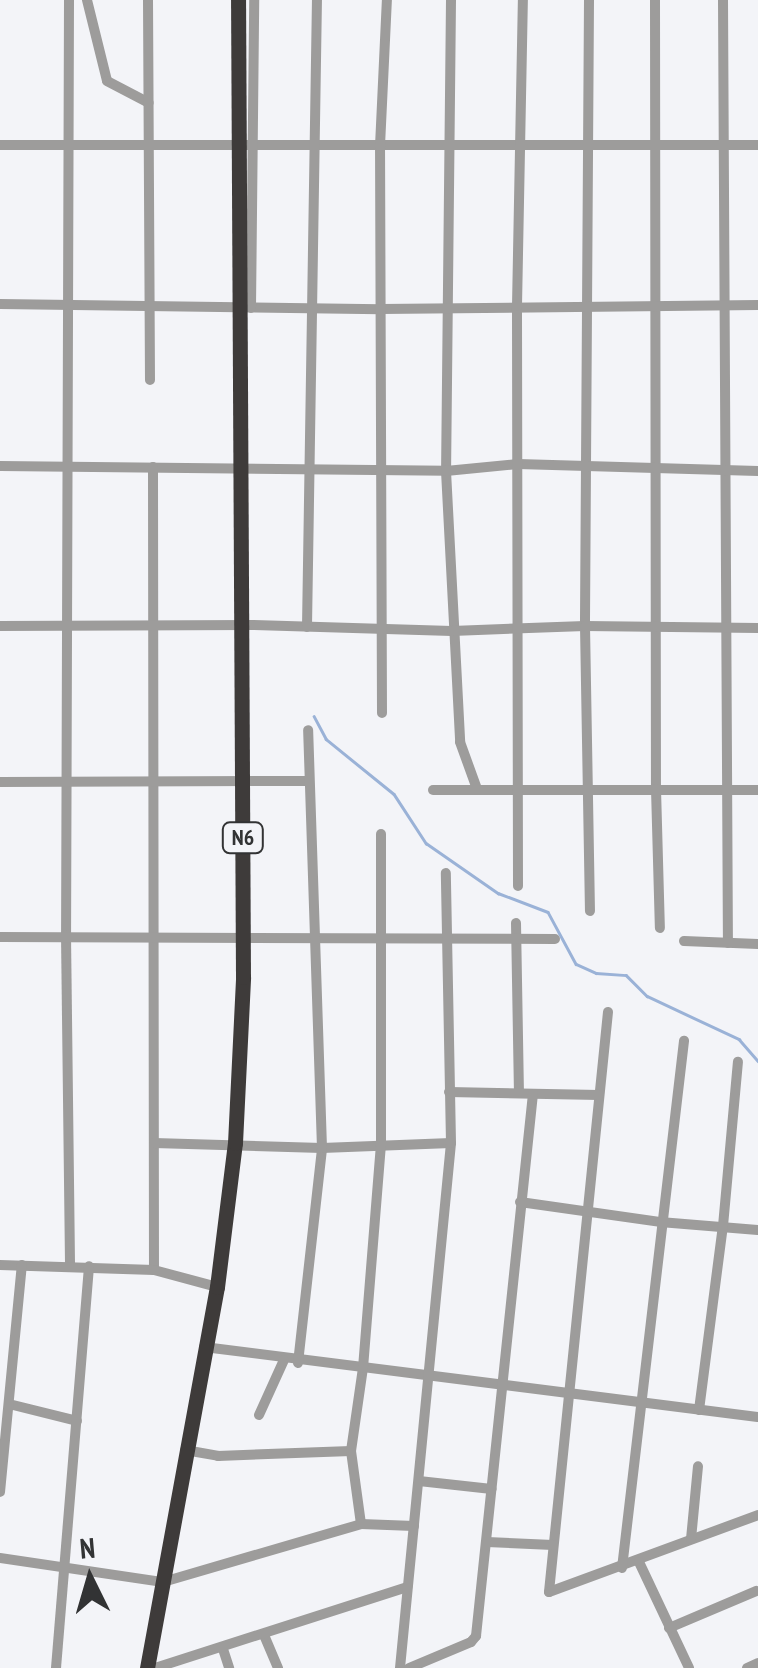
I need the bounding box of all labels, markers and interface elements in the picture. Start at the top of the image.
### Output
road number: N6 [220,821,266,855]
north arrow [40,1528,140,1628]
text: N [78,1529,96,1567]

